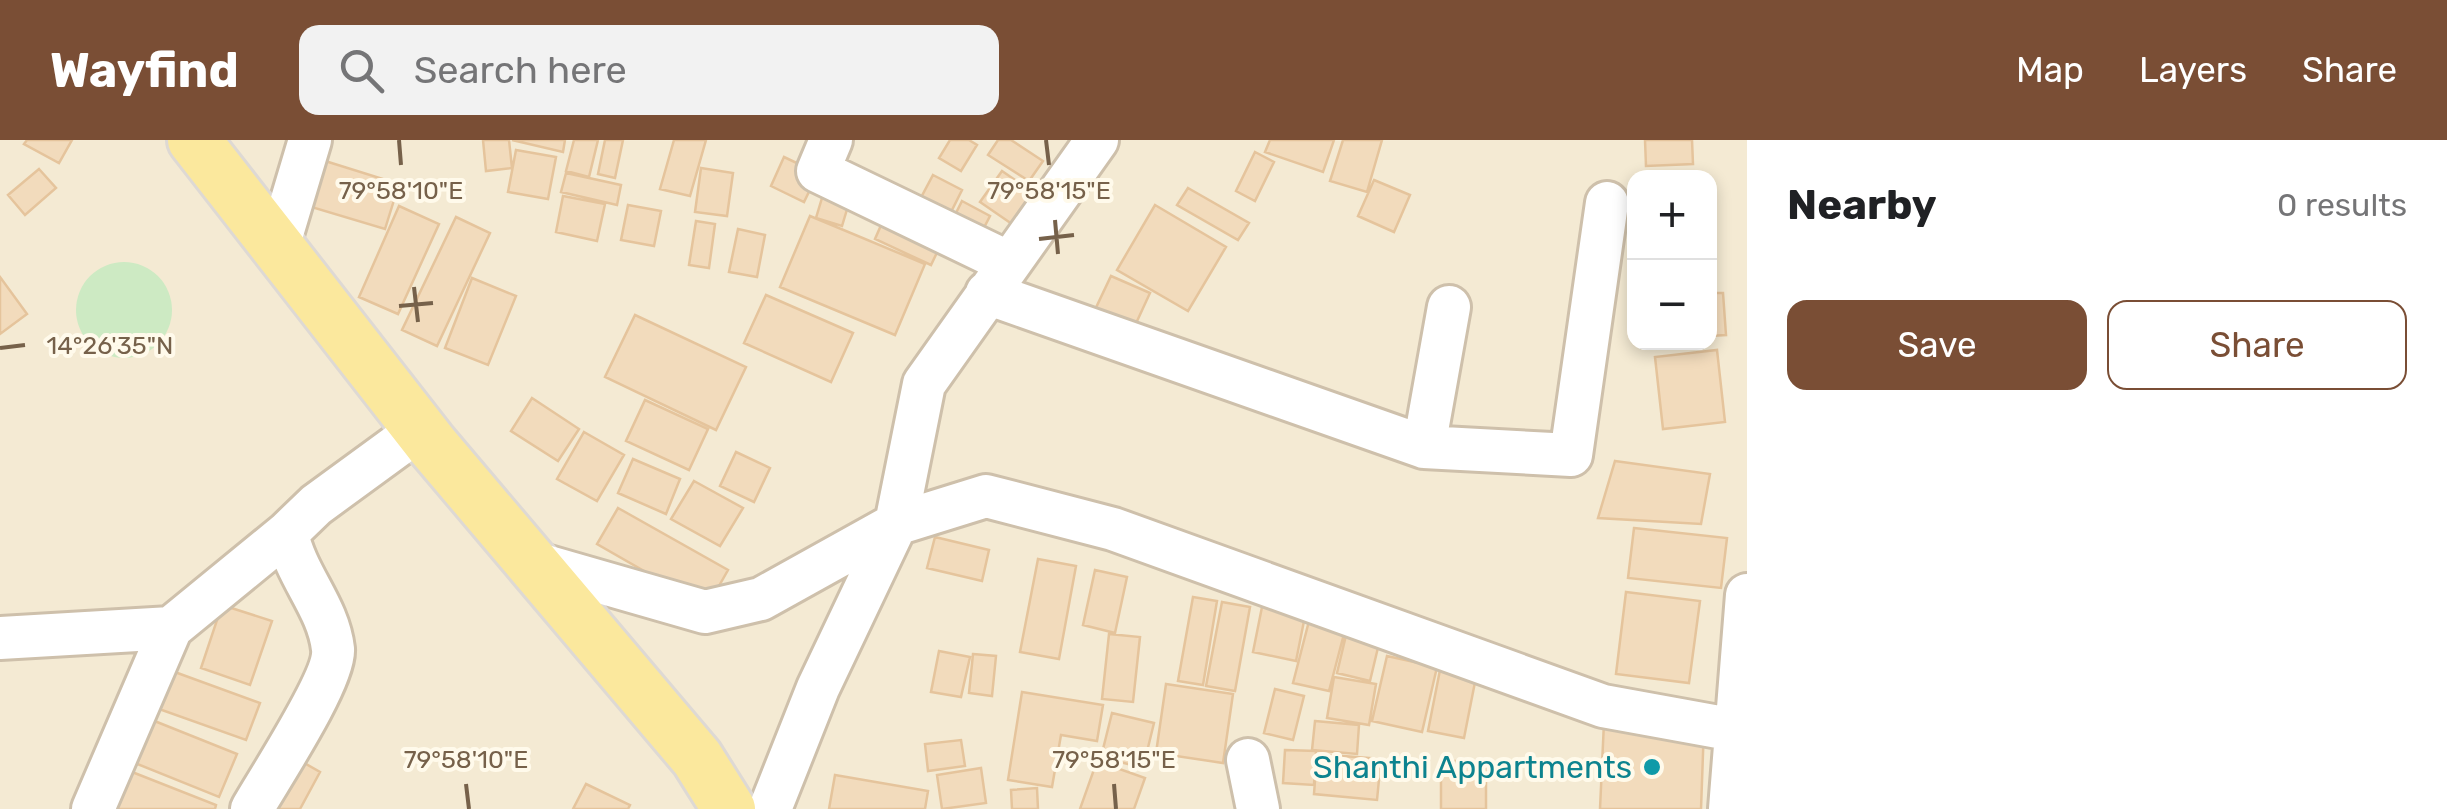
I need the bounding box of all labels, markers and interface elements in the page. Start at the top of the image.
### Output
search box [299,25,999,115]
text: Wayfind [50,42,239,99]
icon: search [334,43,389,98]
text: Search here [414,47,627,93]
text: Map [2016,49,2084,91]
text: Layers [2139,49,2247,91]
text: Share [2302,49,2397,91]
map controls [1627,170,1717,350]
button: + [1627,170,1717,260]
text: 79°58'10"E [339,176,463,205]
text: 79°58'15"E [987,176,1111,205]
text: Nearby [1787,180,1937,230]
text: 0 results [2277,186,2407,224]
button: − [1627,260,1717,350]
button: Save [1787,300,2087,390]
button: Share [2107,300,2407,390]
text: 14°26'35"N [47,331,173,360]
text: 79°58'10"E [404,745,528,774]
text: 79°58'15"E [1052,745,1176,774]
place label: Shanthi Appartments [1313,748,1632,786]
marker: Shanthi Appartments [1641,756,1663,778]

